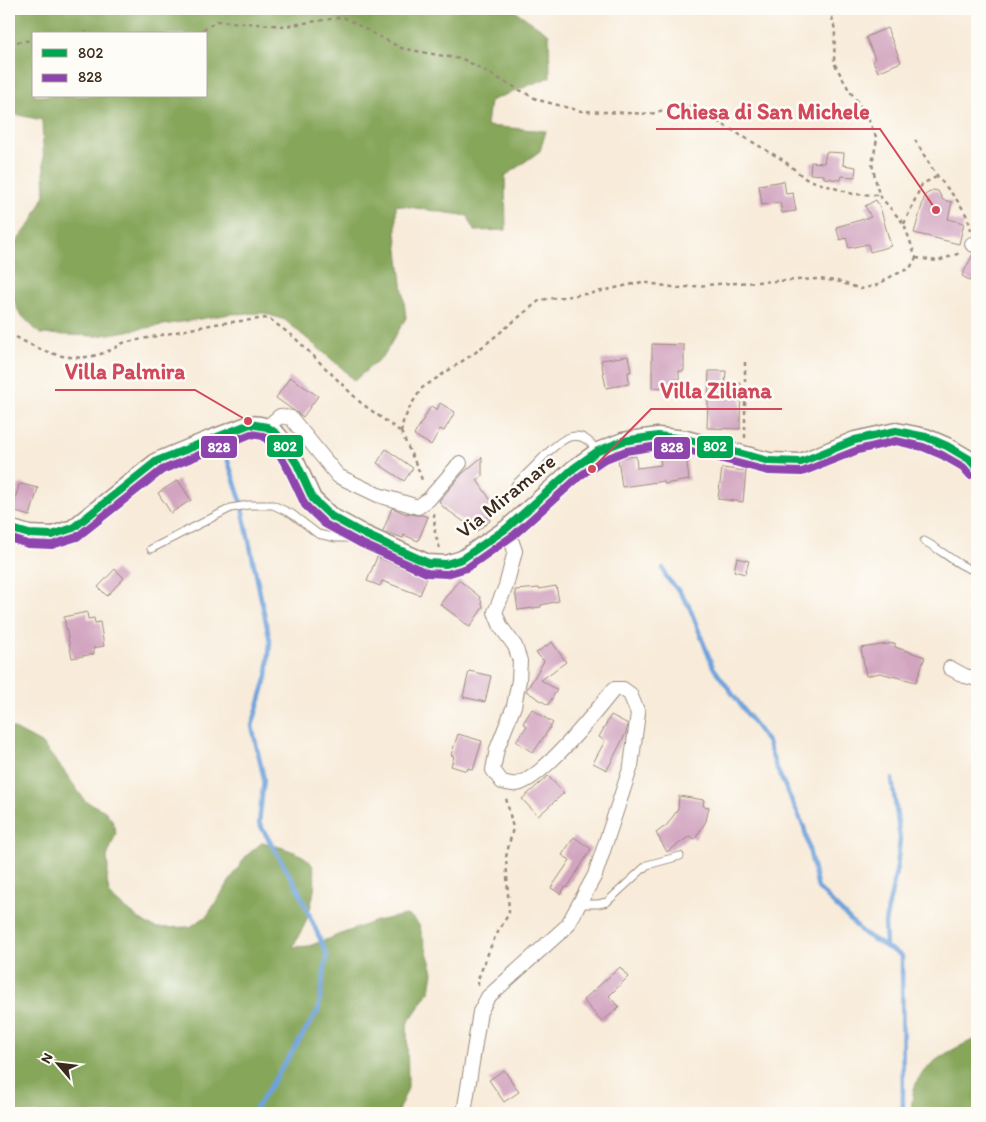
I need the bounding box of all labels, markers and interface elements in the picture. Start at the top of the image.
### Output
legend [32,32,208,98]
text: 802 [78,44,103,62]
text: 828 [78,68,102,86]
callout: Chiesa di San Michele [656,92,880,129]
text: Chiesa di San Michele [666,98,870,125]
callout: Villa Palmira [55,353,195,390]
text: Villa Palmira [65,358,185,385]
callout: Villa Ziliana [651,372,782,409]
text: Villa Ziliana [660,377,772,404]
line badge: 802 [266,434,304,458]
line badge: 828 [200,435,238,459]
line badge: 802 [696,435,734,459]
line badge: 828 [653,436,691,460]
text: 802 [273,438,297,455]
text: 802 [703,438,727,455]
text: 828 [208,439,231,456]
text: 828 [661,439,684,456]
street label: Via Miramare [451,448,560,543]
north arrow [32,1040,82,1090]
text: N [37,1050,57,1066]

